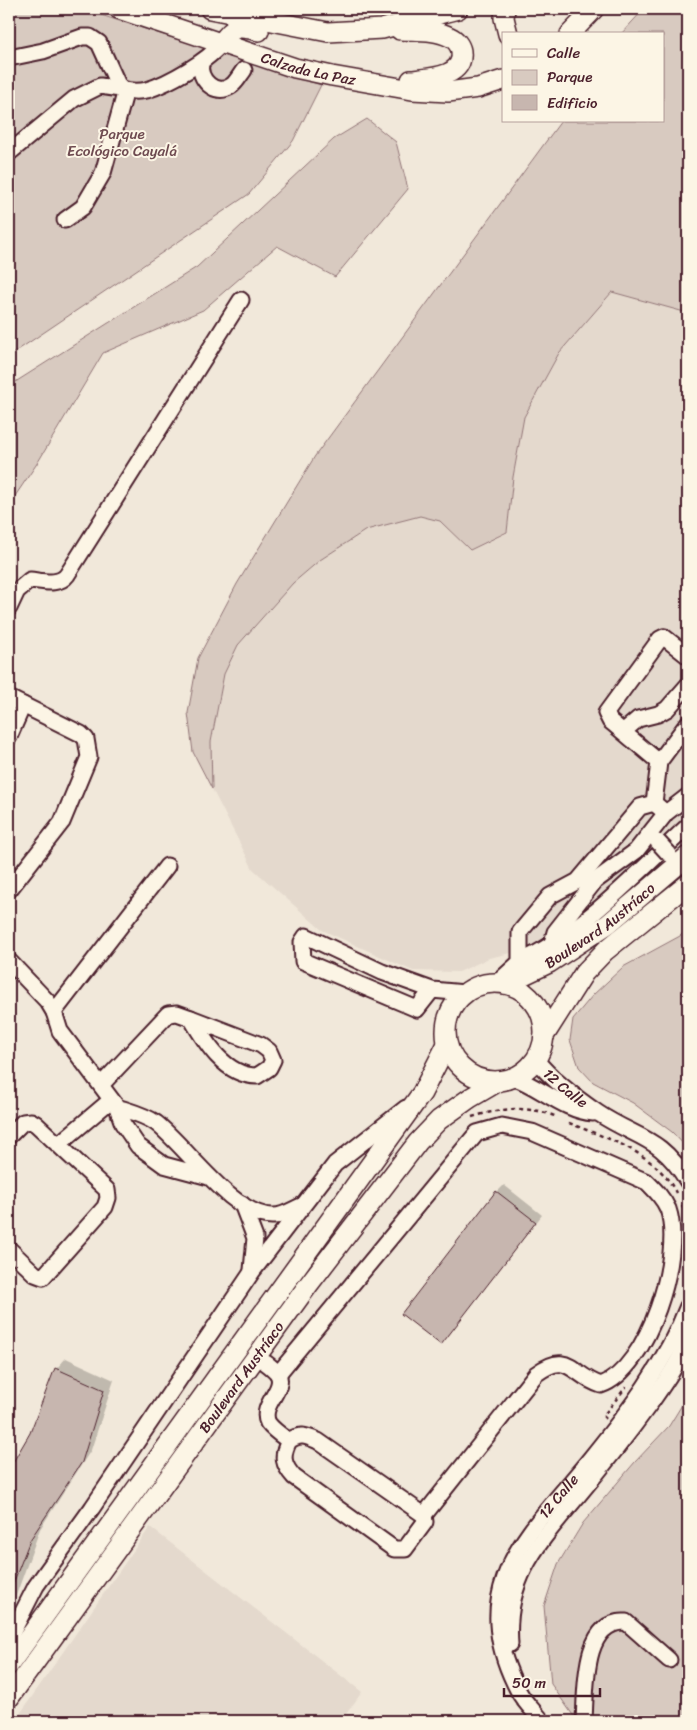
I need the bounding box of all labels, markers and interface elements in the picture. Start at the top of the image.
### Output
legend [502,32,664,122]
text: Calle [547,40,580,66]
street label: Calzada La Paz [258,44,359,93]
text: Parque [547,64,592,90]
text: Edificio [547,90,598,116]
park label: Parque Ecológico Cayalá [67,121,177,164]
street label: Boulevard Austríaco [539,876,662,976]
street label: 12 Calle [537,1062,594,1115]
street label: Boulevard Austríaco [192,1316,291,1439]
street label: 12 Calle [532,1468,586,1524]
scale bar [504,1665,601,1697]
text: 50 m [512,1670,547,1696]

